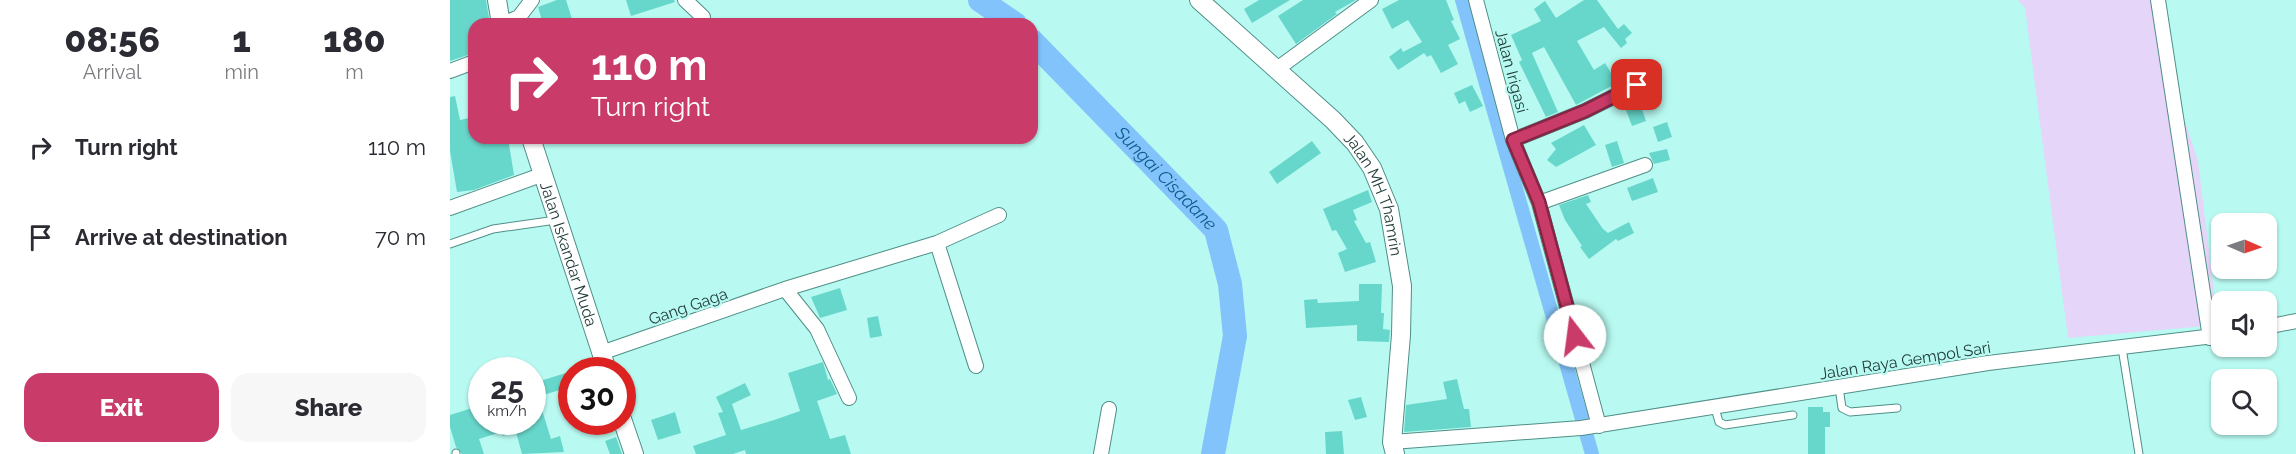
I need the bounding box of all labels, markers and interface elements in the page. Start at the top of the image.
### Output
text: 08:56 [64,18,160,60]
text: 1 [232,18,251,60]
text: 180 [323,18,386,60]
street label: Jalan Irigasi [1491,27,1532,115]
text: 110 m [591,41,707,90]
icon: right [492,42,570,120]
pin [1611,59,1662,110]
text: Arrival [83,60,142,84]
text: min [224,60,259,84]
text: m [345,60,364,84]
icon: arrive [1620,68,1653,101]
text: Turn right [591,91,710,122]
water label: Sungai Cisadane [1110,121,1222,235]
street label: Jalan MH Thamrin [1340,129,1406,257]
icon: right [24,131,57,164]
text: Turn right [75,134,178,160]
text: 110 m [368,134,426,160]
street label: Jalan Iskandar Muda [536,179,601,329]
north arrow [2211,213,2277,279]
map controls [2211,213,2277,435]
icon: arrive [24,221,57,254]
text: Arrive at destination [75,224,288,250]
text: 70 m [375,224,426,250]
street label: Gang Gaga [646,284,730,329]
button: sound [2211,291,2277,357]
position arrow [1543,304,1607,368]
street label: Jalan Raya Gempol Sari [1818,338,1992,383]
speed limit sign: 30 [558,357,636,435]
button: search [2211,369,2277,435]
text: 25 [490,371,524,406]
button: Exit [24,373,219,442]
button: Share [231,373,426,442]
text: km/h [487,402,527,420]

